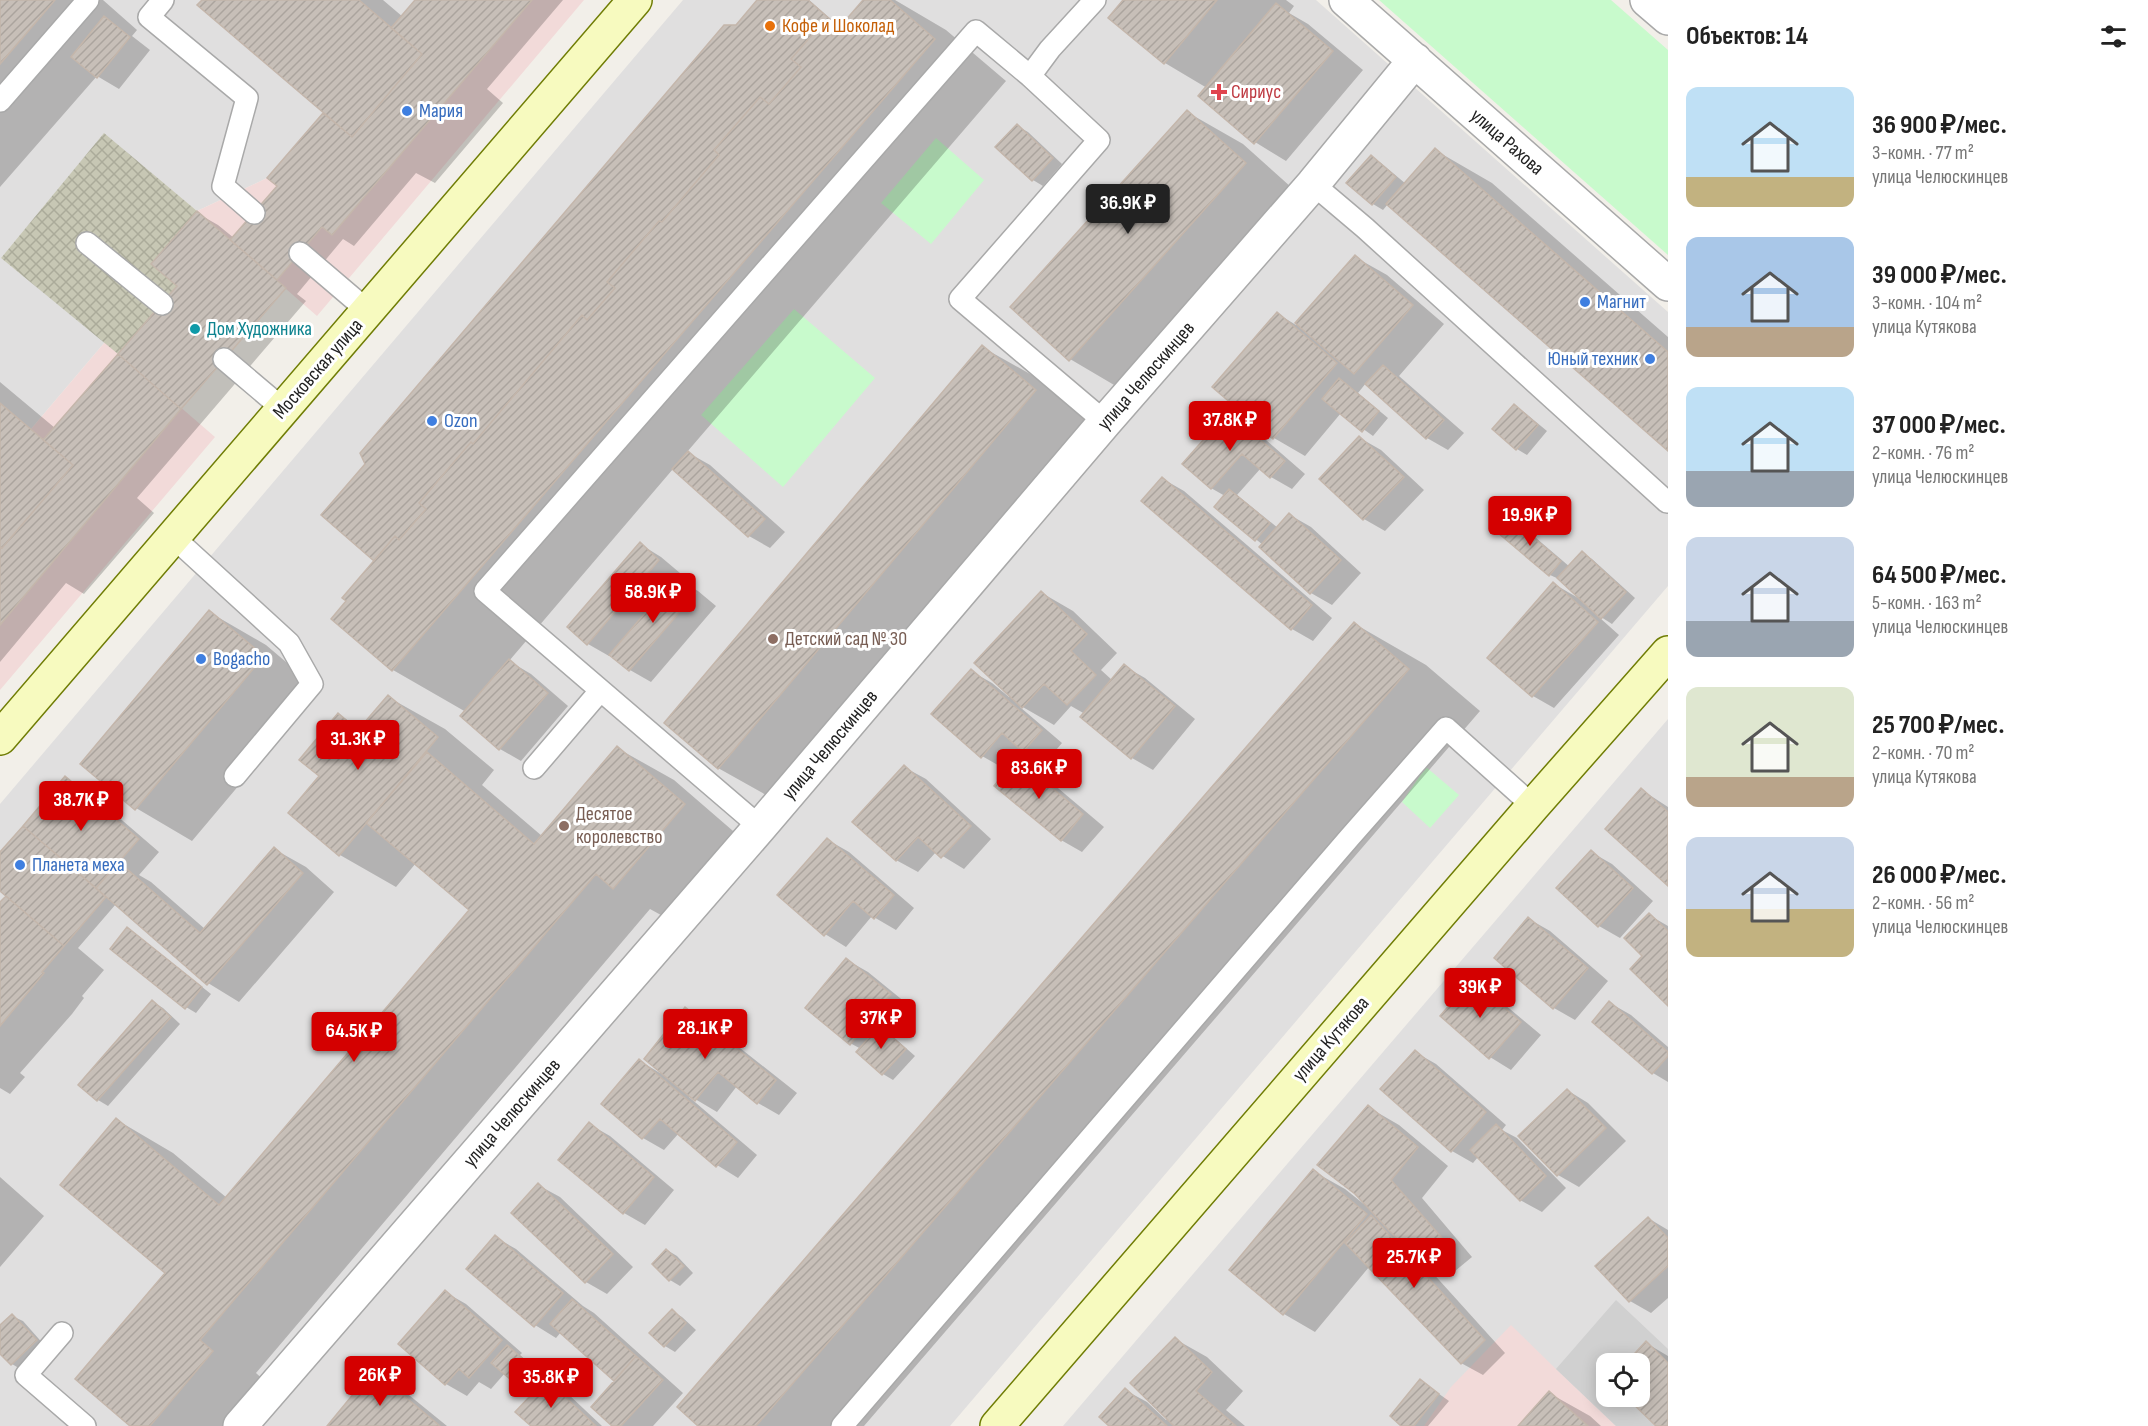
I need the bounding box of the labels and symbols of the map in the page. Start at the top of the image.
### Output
place label: Кофе и Шоколад [782,14,895,38]
marker: Кофе и Шоколад [763,19,777,33]
place label: Сириус [1231,80,1281,104]
marker: Сириус [1212,85,1226,99]
place label: Мария [419,99,463,123]
marker: Мария [400,104,414,118]
street label: улица Рахова [1465,104,1549,180]
pin: 36.9K ₽ [1073,184,1183,235]
place label: Магнит [1597,290,1646,314]
marker: Магнит [1578,295,1592,309]
street label: Московская улица [268,314,368,424]
place label: Дом Художника [207,317,312,341]
street label: улица Челюскинцев [1092,317,1200,435]
marker: Дом Художника [188,322,202,336]
place label: Юный техник [1547,347,1638,371]
marker: Юный техник [1643,352,1657,366]
pin: 37.8K ₽ [1175,401,1285,452]
place label: Ozon [444,409,478,433]
marker: Ozon [425,414,439,428]
pin: 19.9K ₽ [1475,496,1585,547]
pin: 58.9K ₽ [598,573,708,624]
place label: Детский сад № 30 [785,627,907,651]
marker: Детский сад № 30 [766,632,780,646]
place label: Bogacho [213,647,270,671]
marker: Bogacho [194,652,208,666]
street label: улица Челюскинцев [777,685,883,805]
pin: 31.3K ₽ [303,720,413,771]
pin: 83.6K ₽ [984,749,1094,800]
pin: 38.7K ₽ [26,781,136,832]
place label: Десятое королевство [576,802,662,849]
marker: Десятое королевство [557,819,571,833]
place label: Планета меха [32,853,125,877]
marker: Планета меха [13,858,27,872]
pin: 39K ₽ [1438,968,1522,1019]
street label: улица Кутякова [1288,992,1374,1086]
pin: 37K ₽ [839,999,923,1050]
pin: 28.1K ₽ [650,1009,760,1060]
pin: 64.5K ₽ [299,1012,409,1063]
street label: улица Челюскинцев [458,1054,566,1172]
pin: 25.7K ₽ [1359,1238,1469,1289]
pin: 26K ₽ [338,1356,422,1407]
pin: 35.8K ₽ [496,1358,606,1409]

